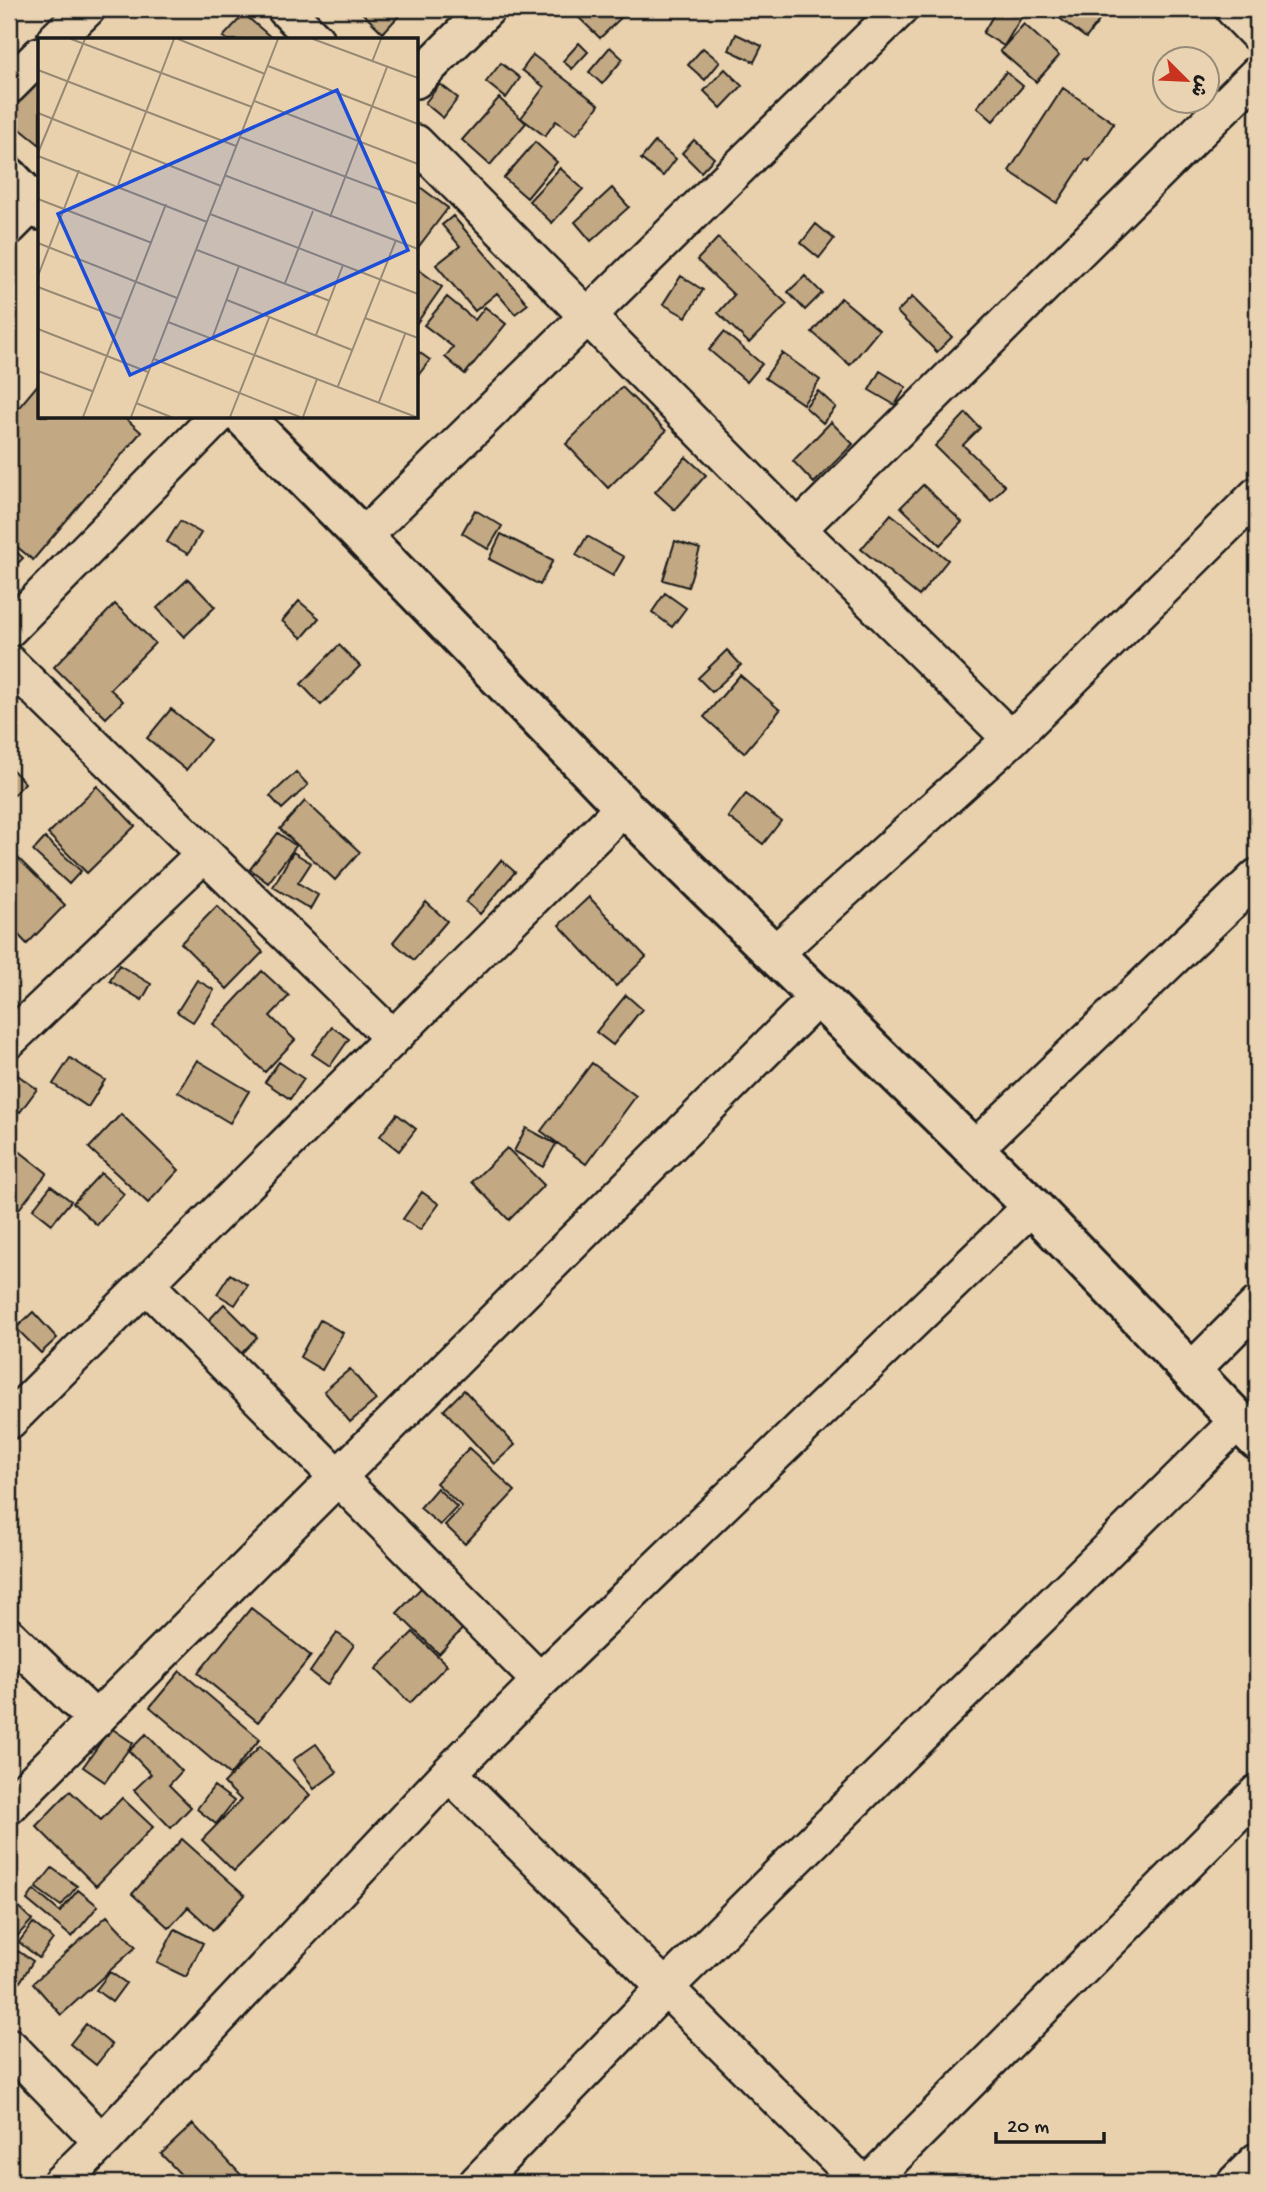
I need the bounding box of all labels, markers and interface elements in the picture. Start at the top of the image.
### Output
inset map [38,38,418,418]
north arrow [1150,46,1220,116]
text: ش [1184,71,1213,100]
scale bar [996,2101,1105,2145]
text: 20 m [1007,2116,1049,2141]

